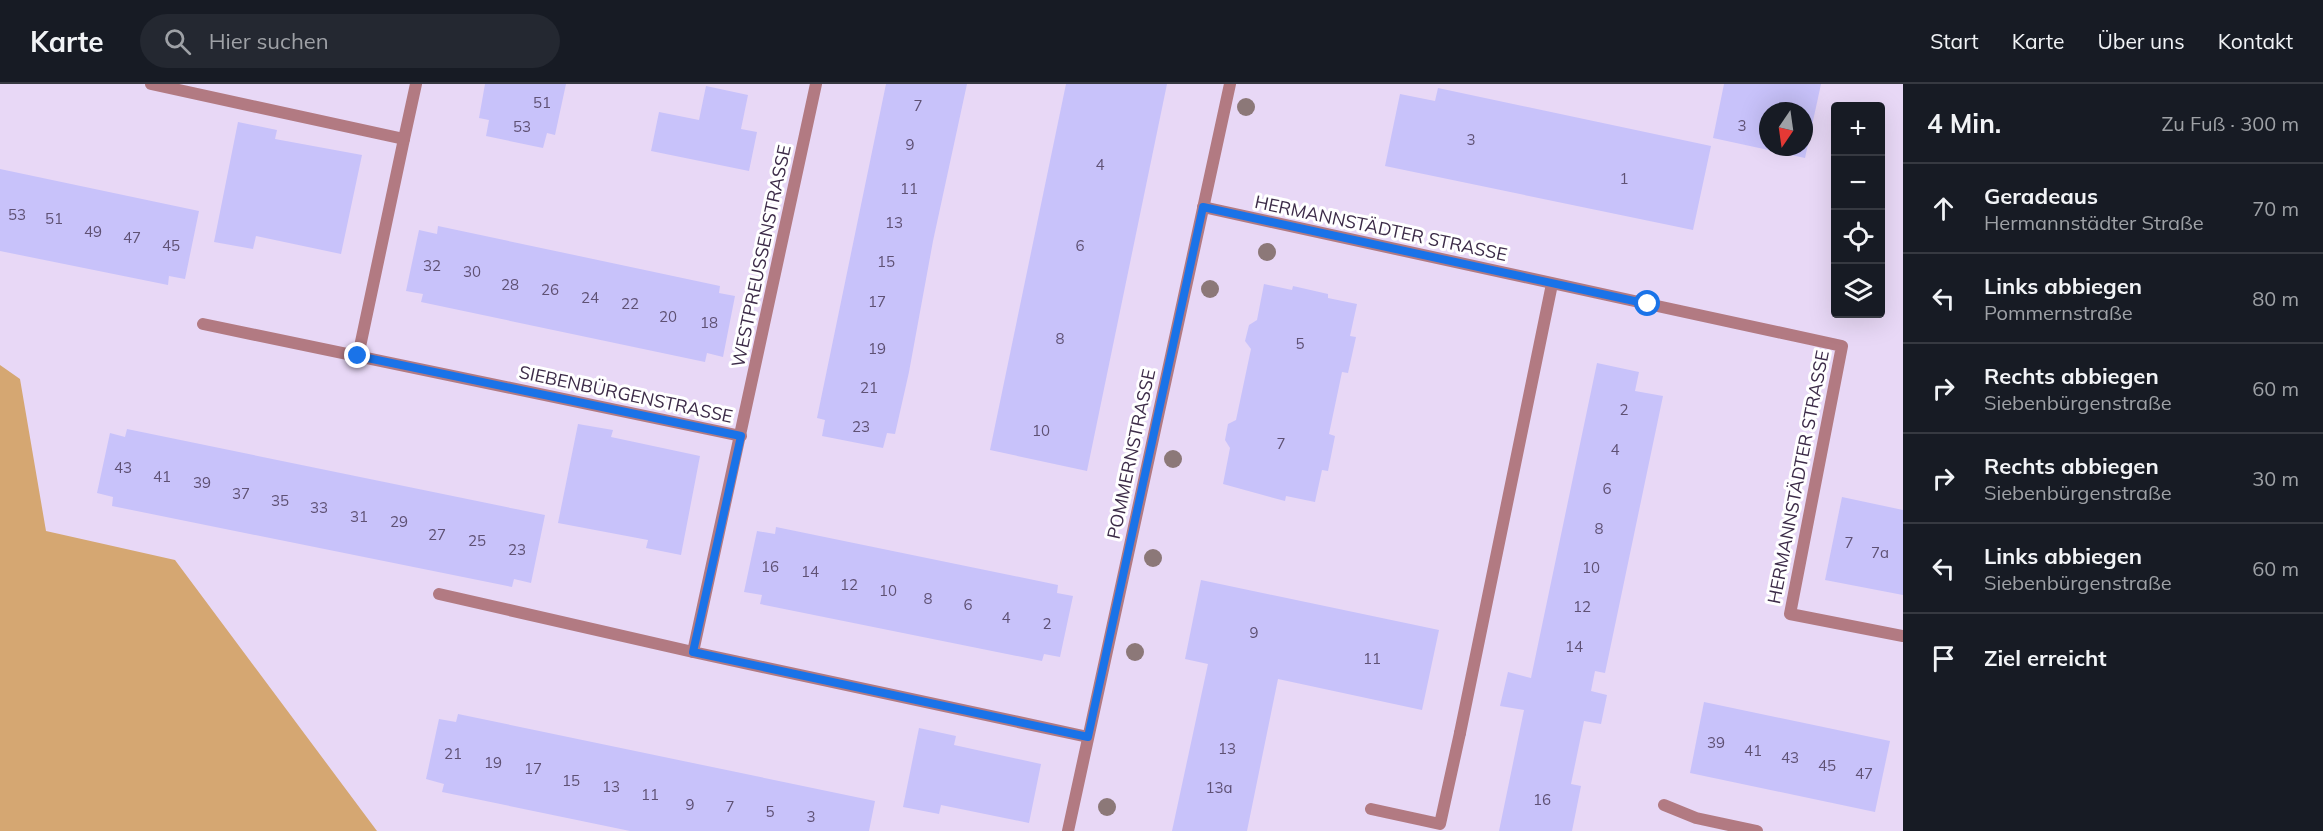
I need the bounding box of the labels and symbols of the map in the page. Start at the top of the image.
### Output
house number: 51 [533,93,551,112]
house number: 7 [913,96,923,115]
north arrow [1759,102,1813,156]
house number: 3 [1737,116,1747,135]
house number: 53 [513,117,531,136]
house number: 3 [1466,130,1476,149]
house number: 9 [905,135,915,154]
street label: WESTPREUSSENSTRASSE [726,143,796,369]
house number: 4 [1095,155,1105,174]
house number: 1 [1619,169,1629,188]
house number: 11 [900,179,918,198]
street label: HERMANNSTÄDTER STRASSE [1253,190,1509,266]
house number: 53 [8,205,26,224]
house number: 51 [45,209,63,228]
house number: 13 [885,213,903,232]
house number: 49 [84,222,102,241]
house number: 47 [123,228,141,247]
house number: 45 [162,236,180,255]
house number: 6 [1075,236,1085,255]
house number: 15 [877,252,895,271]
house number: 32 [423,256,441,275]
house number: 30 [463,262,481,281]
house number: 28 [501,275,519,294]
house number: 26 [541,280,559,299]
house number: 24 [581,288,599,307]
route start [1634,290,1660,316]
house number: 17 [868,292,886,311]
house number: 22 [621,294,639,313]
house number: 20 [659,307,677,326]
house number: 18 [700,313,718,332]
house number: 8 [1055,329,1065,348]
house number: 5 [1295,334,1305,353]
house number: 19 [868,339,886,358]
route end [344,342,370,368]
street label: HERMANNSTÄDTER STRASSE [1762,348,1834,606]
street label: SIEBENBÜRGENSTRASSE [517,360,735,428]
street label: POMMERNSTRASSE [1102,367,1160,541]
house number: 21 [860,378,878,397]
house number: 2 [1619,400,1629,419]
house number: 23 [852,417,870,436]
house number: 10 [1032,421,1050,440]
house number: 7 [1276,434,1286,453]
house number: 4 [1610,440,1620,459]
house number: 43 [114,458,132,477]
house number: 41 [153,467,171,486]
house number: 39 [193,473,211,492]
house number: 6 [1602,479,1612,498]
house number: 37 [232,484,250,503]
house number: 35 [271,491,289,510]
house number: 33 [310,498,328,517]
house number: 31 [350,507,368,526]
house number: 29 [390,512,408,531]
house number: 8 [1594,519,1604,538]
house number: 27 [428,525,446,544]
house number: 25 [468,531,486,550]
house number: 7 [1844,533,1854,552]
house number: 23 [508,540,526,559]
house number: 7a [1871,543,1889,562]
house number: 16 [761,557,779,576]
house number: 10 [1582,558,1600,577]
house number: 14 [801,562,819,581]
house number: 12 [840,575,858,594]
house number: 10 [879,581,897,600]
house number: 8 [923,589,933,608]
house number: 6 [963,595,973,614]
house number: 12 [1573,597,1591,616]
house number: 4 [1001,608,1011,627]
house number: 2 [1042,614,1052,633]
house number: 9 [1249,623,1259,642]
house number: 14 [1565,637,1583,656]
house number: 11 [1363,649,1381,668]
house number: 39 [1707,733,1725,752]
house number: 13 [1218,739,1236,758]
house number: 41 [1744,741,1762,760]
house number: 21 [444,744,462,763]
house number: 43 [1781,748,1799,767]
house number: 19 [484,753,502,772]
house number: 45 [1818,756,1836,775]
house number: 17 [524,759,542,778]
house number: 47 [1855,764,1873,783]
house number: 15 [562,771,580,790]
house number: 13 [602,777,620,796]
house number: 13a [1205,778,1233,797]
house number: 11 [641,785,659,804]
house number: 16 [1533,790,1551,809]
house number: 9 [685,795,695,814]
house number: 7 [725,797,735,816]
house number: 5 [765,802,775,821]
house number: 3 [806,807,816,826]

